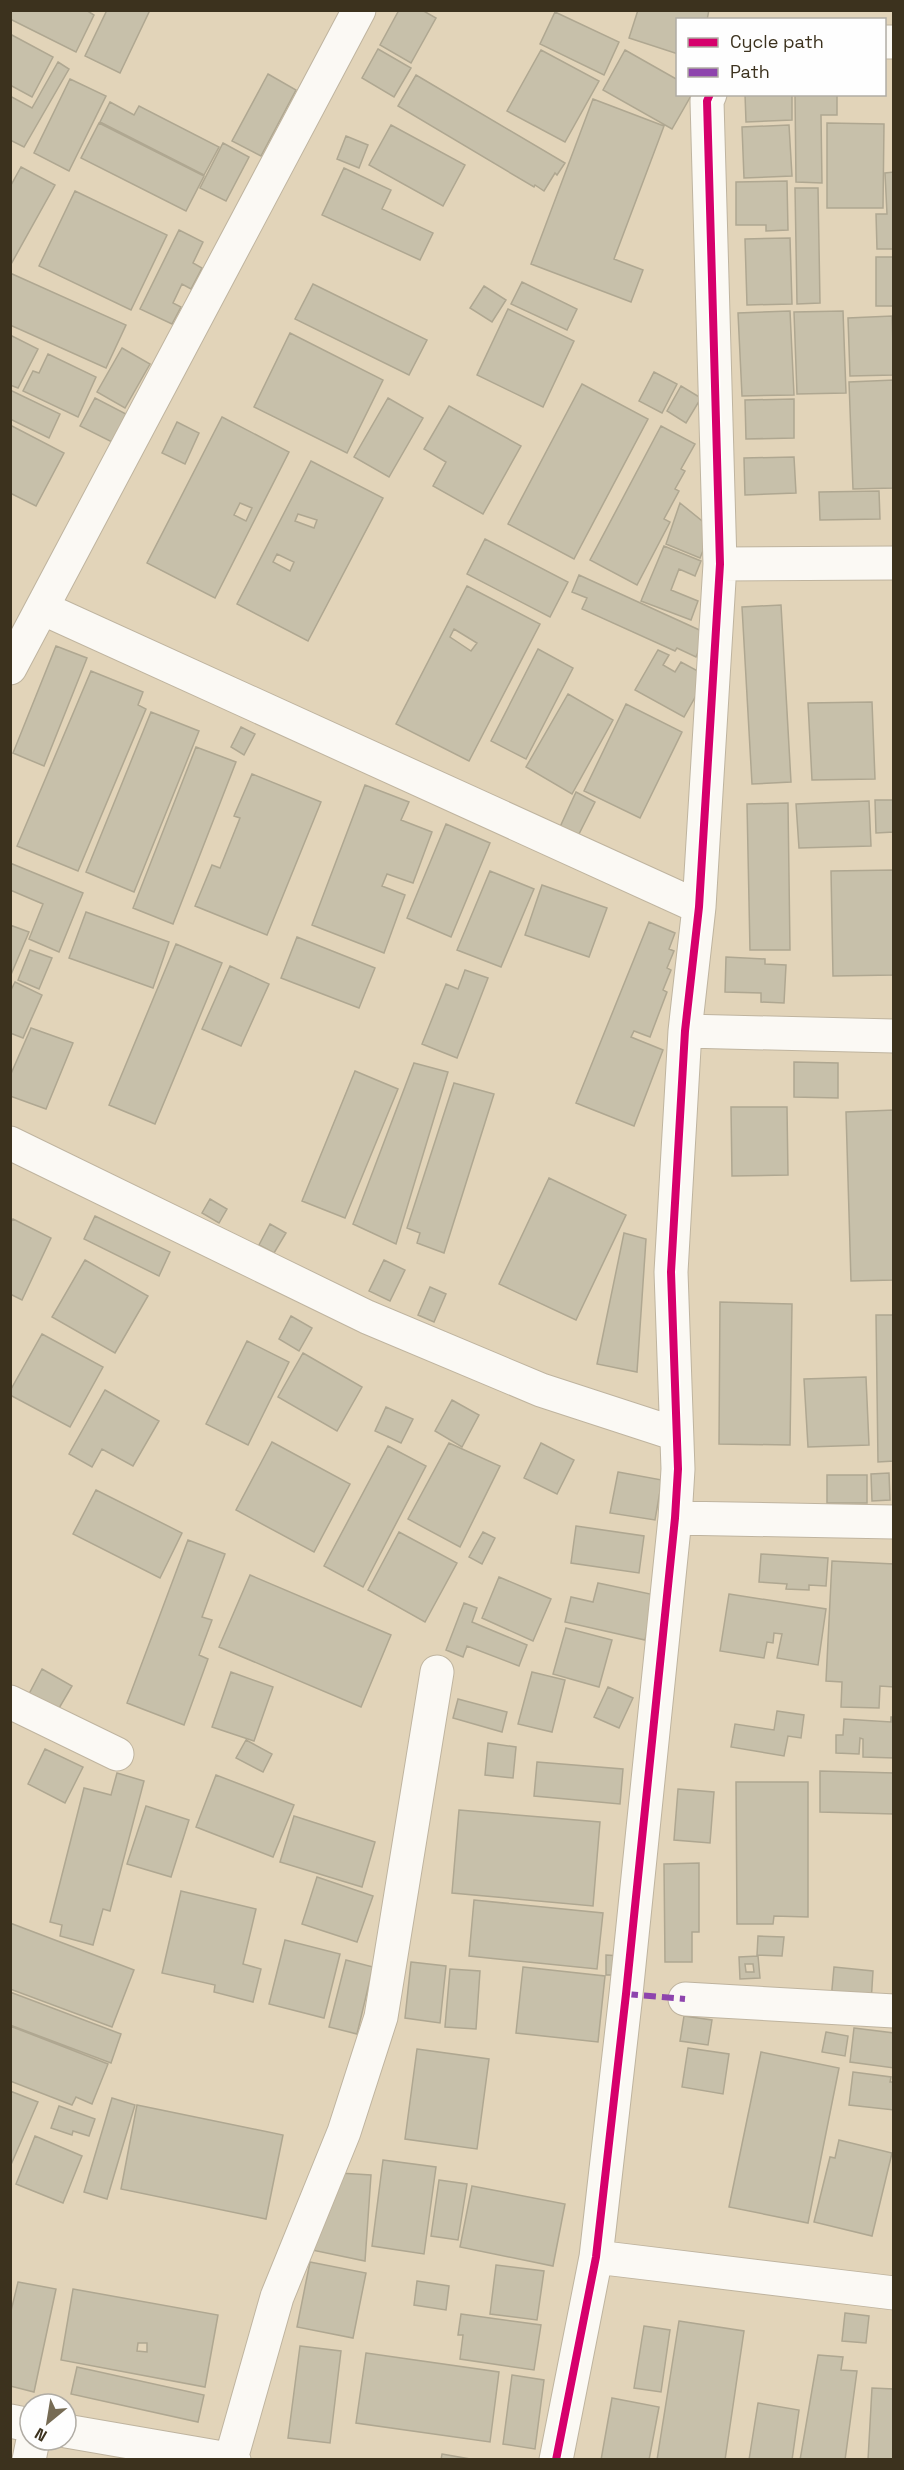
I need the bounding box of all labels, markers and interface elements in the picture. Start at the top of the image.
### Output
legend [676,18,886,96]
text: Cycle path [730,30,824,53]
text: Path [730,60,770,83]
north arrow [18,2392,78,2452]
text: N [31,2423,51,2446]

